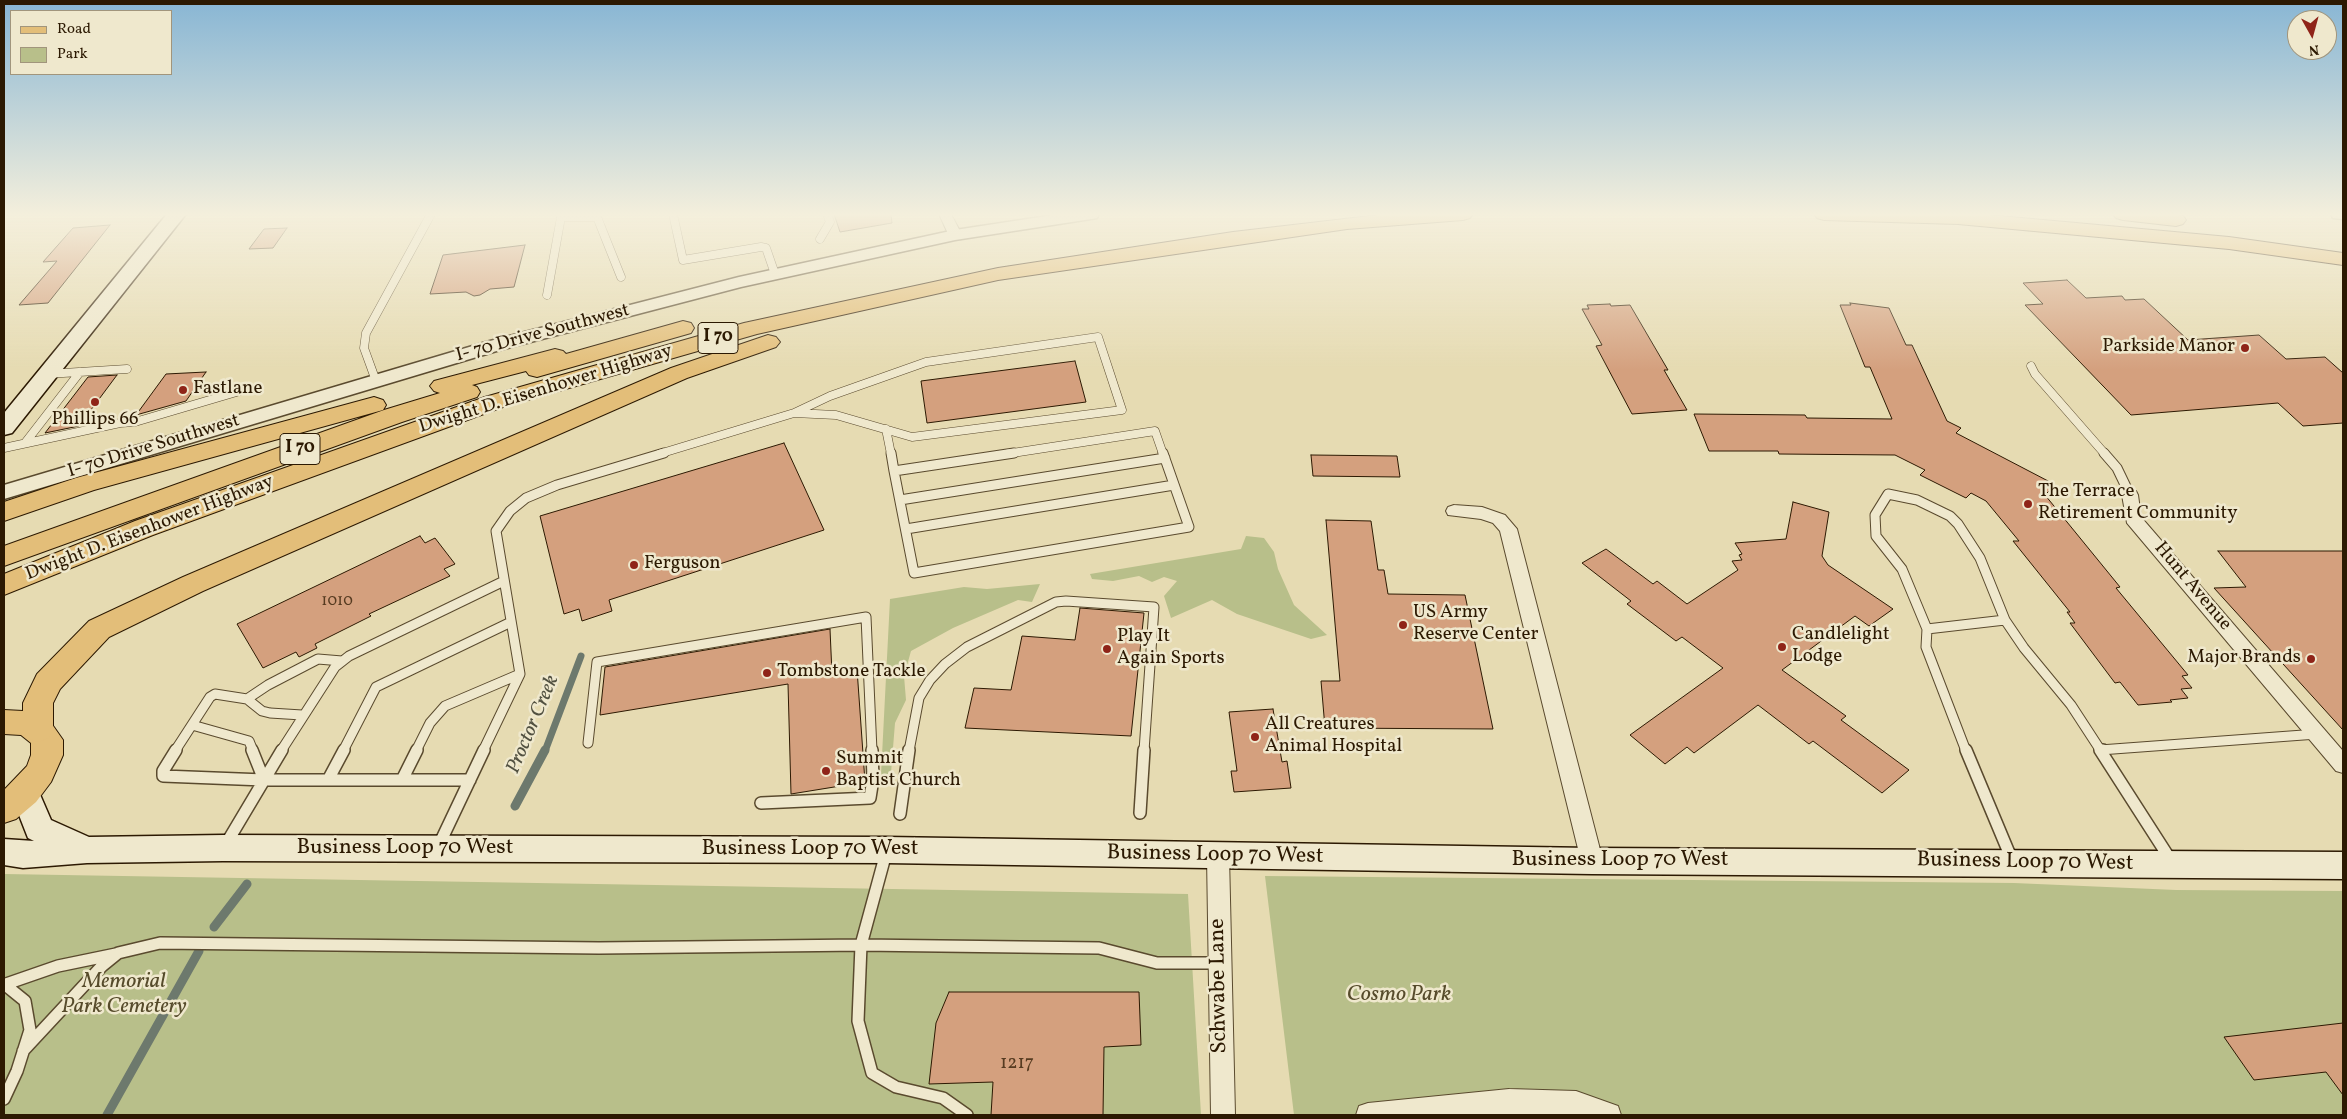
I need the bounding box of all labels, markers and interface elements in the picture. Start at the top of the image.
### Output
legend [10,10,172,75]
north arrow [2287,10,2337,60]
text: Road [57,19,91,40]
text: N [2308,39,2320,59]
text: Park [57,44,88,65]
street label: I- 70 Drive Southwest [454,300,632,368]
road number: I 70 [698,322,738,353]
place label: Parkside Manor [2102,337,2235,359]
street label: Dwight D. Eisenhower Highway [416,341,676,439]
marker: Parkside Manor [2239,342,2251,354]
place label: Fastlane [193,379,262,401]
marker: Fastlane [177,384,189,396]
marker: Phillips 66 [89,396,101,408]
place label: Phillips 66 [51,410,139,432]
street label: I- 70 Drive Southwest [65,410,243,484]
road number: I 70 [280,434,320,464]
street label: Dwight D. Eisenhower Highway [23,471,277,587]
place label: The Terrace Retirement Community [2038,482,2237,526]
marker: The Terrace Retirement Community [2022,498,2034,510]
street label: Hunt Avenue [2148,538,2236,636]
place label: Ferguson [644,554,721,576]
marker: Ferguson [628,559,640,571]
house number: 1010 [321,592,353,612]
place label: US Army Reserve Center [1413,603,1539,647]
marker: US Army Reserve Center [1397,619,1409,631]
place label: Candlelight Lodge [1792,625,1890,669]
place label: Play It Again Sports [1117,627,1225,671]
marker: Candlelight Lodge [1776,641,1788,653]
marker: Play It Again Sports [1101,643,1113,655]
place label: Major Brands [2187,648,2301,670]
marker: Major Brands [2305,653,2317,665]
place label: Tombstone Tackle [777,662,925,684]
marker: Tombstone Tackle [761,667,773,679]
water label: Proctor Creek [502,672,566,778]
place label: All Creatures Animal Hospital [1265,715,1402,759]
marker: All Creatures Animal Hospital [1249,731,1261,743]
place label: Summit Baptist Church [836,749,961,793]
marker: Summit Baptist Church [820,765,832,777]
street label: Business Loop 70 West [297,836,513,862]
street label: Business Loop 70 West [702,837,918,863]
street label: Business Loop 70 West [1106,841,1324,871]
street label: Business Loop 70 West [1512,848,1728,874]
street label: Business Loop 70 West [1916,848,2134,878]
street label: Schwabe Lane [1206,918,1234,1054]
park label: Memorial Park Cemetery [61,970,187,1021]
park label: Cosmo Park [1347,983,1451,1009]
house number: 1217 [1000,1054,1034,1076]

